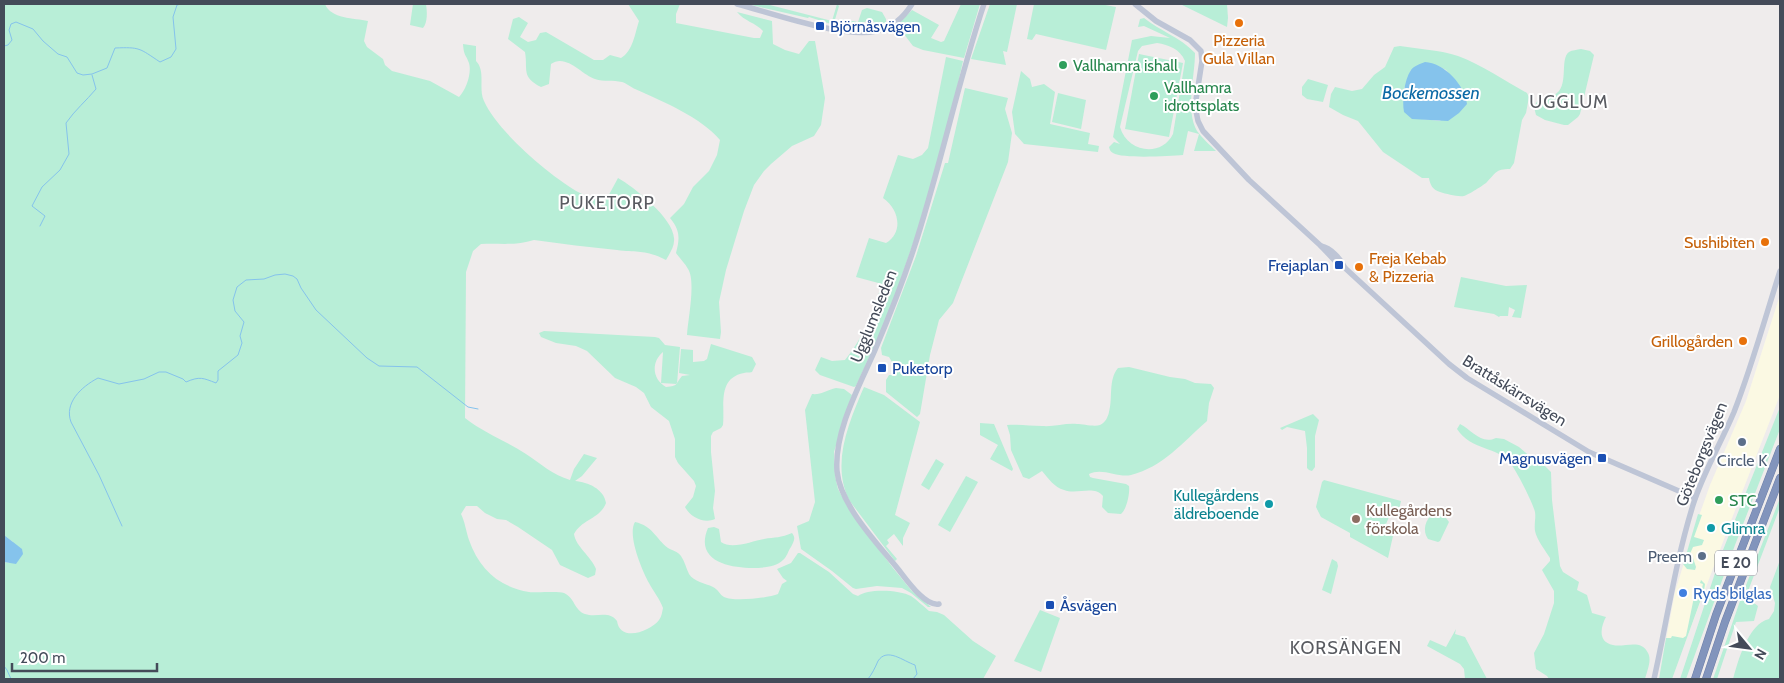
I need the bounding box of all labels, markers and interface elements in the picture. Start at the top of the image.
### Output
place label: Björnåsvägen [830,17,921,36]
marker: Pizzeria Gula Villan [1233,17,1245,29]
marker: Björnåsvägen [814,20,826,32]
place label: Pizzeria Gula Villan [1203,31,1275,68]
place label: Vallhamra ishall [1073,56,1178,75]
marker: Vallhamra ishall [1057,59,1069,71]
place label: Vallhamra idrottsplats [1164,78,1240,115]
water label: Bockemossen [1382,82,1480,104]
marker: Vallhamra idrottsplats [1148,90,1160,102]
district label: UGGLUM [1529,91,1609,113]
district label: PUKETORP [559,192,655,214]
place label: Sushibiten [1684,233,1755,252]
marker: Sushibiten [1759,236,1771,248]
place label: Freja Kebab & Pizzeria [1369,249,1447,286]
place label: Frejaplan [1268,256,1329,275]
marker: Frejaplan [1333,259,1345,271]
marker: Freja Kebab & Pizzeria [1353,261,1365,273]
street label: Ugglumsleden [846,267,901,365]
place label: Grillogården [1651,332,1733,351]
marker: Grillogården [1737,335,1749,347]
street label: Brattåskärrsvägen [1459,351,1570,430]
place label: Puketorp [892,359,953,378]
marker: Puketorp [876,362,888,374]
street label: Göteborgsvägen [1672,399,1731,509]
marker: Circle K [1736,436,1748,448]
place label: Magnusvägen [1499,449,1592,468]
place label: Circle K [1717,451,1767,470]
marker: Magnusvägen [1596,452,1608,464]
place label: Kullegårdens äldreboende [1173,486,1259,523]
place label: STC [1729,491,1756,510]
marker: STC [1713,494,1725,506]
marker: Kullegårdens äldreboende [1263,498,1275,510]
place label: Kullegårdens förskola [1366,501,1452,538]
marker: Kullegårdens förskola [1350,513,1362,525]
place label: Glimra [1721,519,1766,538]
marker: Glimra [1705,522,1717,534]
place label: Preem [1648,547,1692,566]
marker: Preem [1696,550,1708,562]
road number: E 20 [1715,550,1757,576]
place label: Ryds bilglas [1693,584,1772,603]
marker: Ryds bilglas [1677,587,1689,599]
place label: Åsvägen [1060,596,1117,615]
marker: Åsvägen [1044,599,1056,611]
north arrow [1724,623,1774,673]
district label: KORSÄNGEN [1290,637,1402,659]
scale bar [12,640,158,672]
text: N [1750,646,1771,663]
text: 200 m [20,649,65,667]

